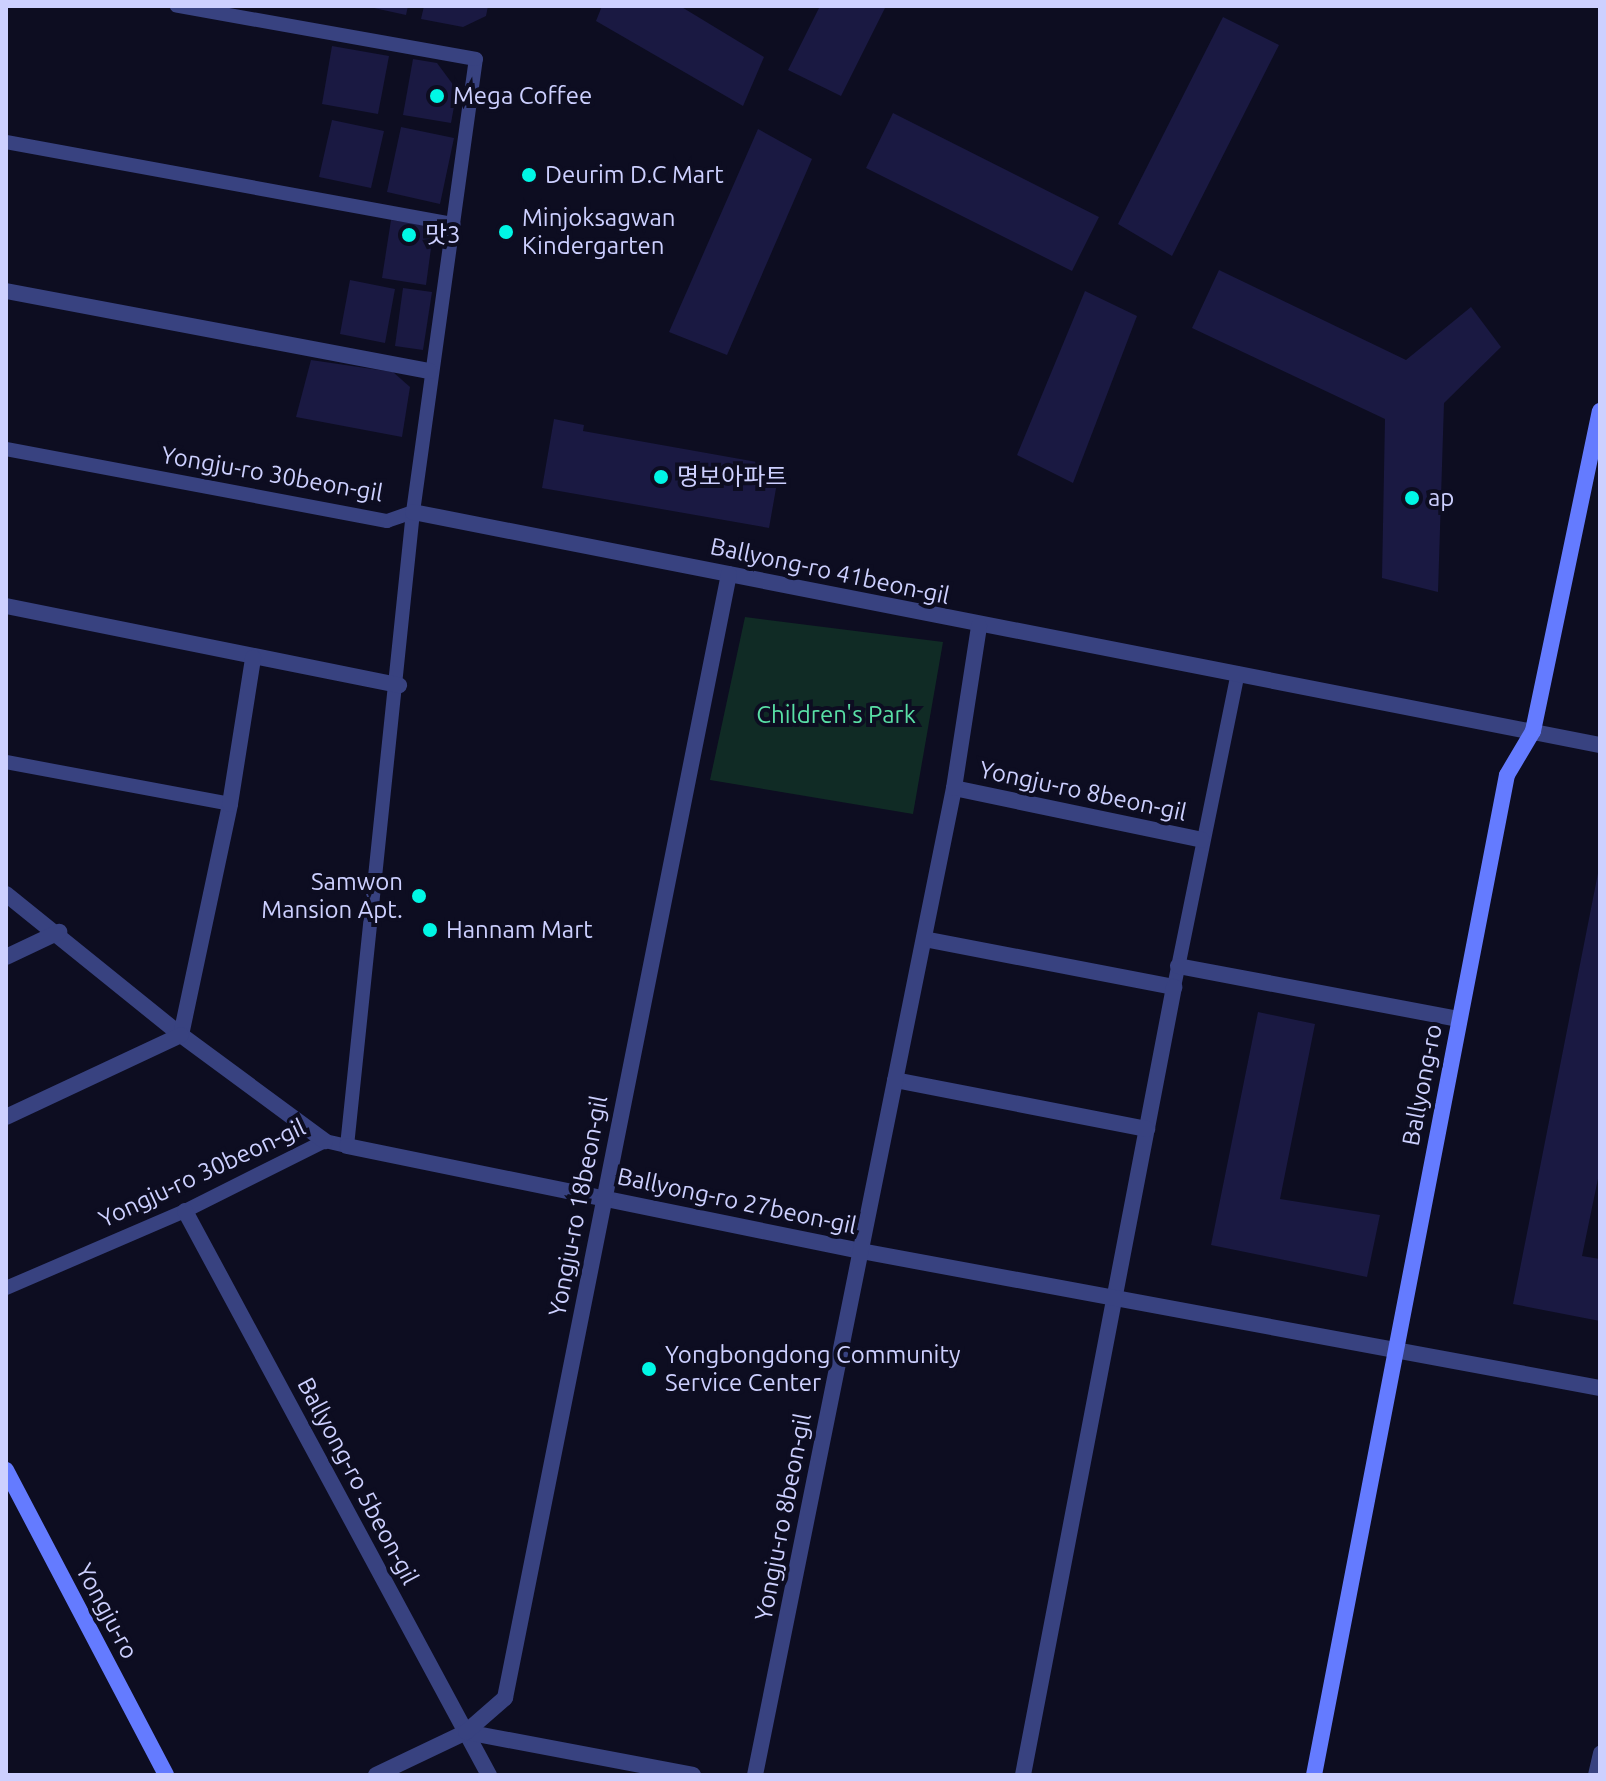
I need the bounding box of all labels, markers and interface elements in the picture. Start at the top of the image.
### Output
place label: Mega Coffee [453,82,592,110]
marker: Mega Coffee [428,87,446,105]
place label: Deurim D.C Mart [545,161,724,189]
marker: Deurim D.C Mart [520,166,538,184]
place label: Minjoksagwan Kindergarten [522,204,676,260]
place label: 맛3 [425,221,461,249]
marker: Minjoksagwan Kindergarten [497,223,515,241]
marker: 맛3 [400,226,418,244]
street label: Yongju-ro 30beon-gil [159,440,385,508]
place label: 명보아파트 [677,463,787,491]
marker: 명보아파트 [652,468,670,486]
place label: ap [1428,484,1454,512]
marker: ap [1403,489,1421,507]
street label: Ballyong-ro 41beon-gil [708,532,952,610]
park label: Children's Park [756,701,916,729]
street label: Yongju-ro 8beon-gil [977,755,1189,827]
place label: Samwon Mansion Apt. [261,868,403,924]
marker: Samwon Mansion Apt. [410,887,428,905]
place label: Hannam Mart [446,916,593,944]
marker: Hannam Mart [421,921,439,939]
street label: Ballyong-ro [1396,1022,1448,1148]
street label: Yongju-ro 18beon-gil [542,1093,614,1319]
street label: Yongju-ro 30beon-gil [94,1113,310,1233]
street label: Ballyong-ro 27beon-gil [615,1162,859,1240]
place label: Yongbongdong Community Service Center [665,1341,960,1397]
marker: Yongbongdong Community Service Center [640,1360,658,1378]
street label: Ballyong-ro 5beon-gil [291,1373,425,1589]
street label: Yongju-ro 8beon-gil [749,1411,817,1623]
street label: Yongju-ro [70,1558,144,1664]

